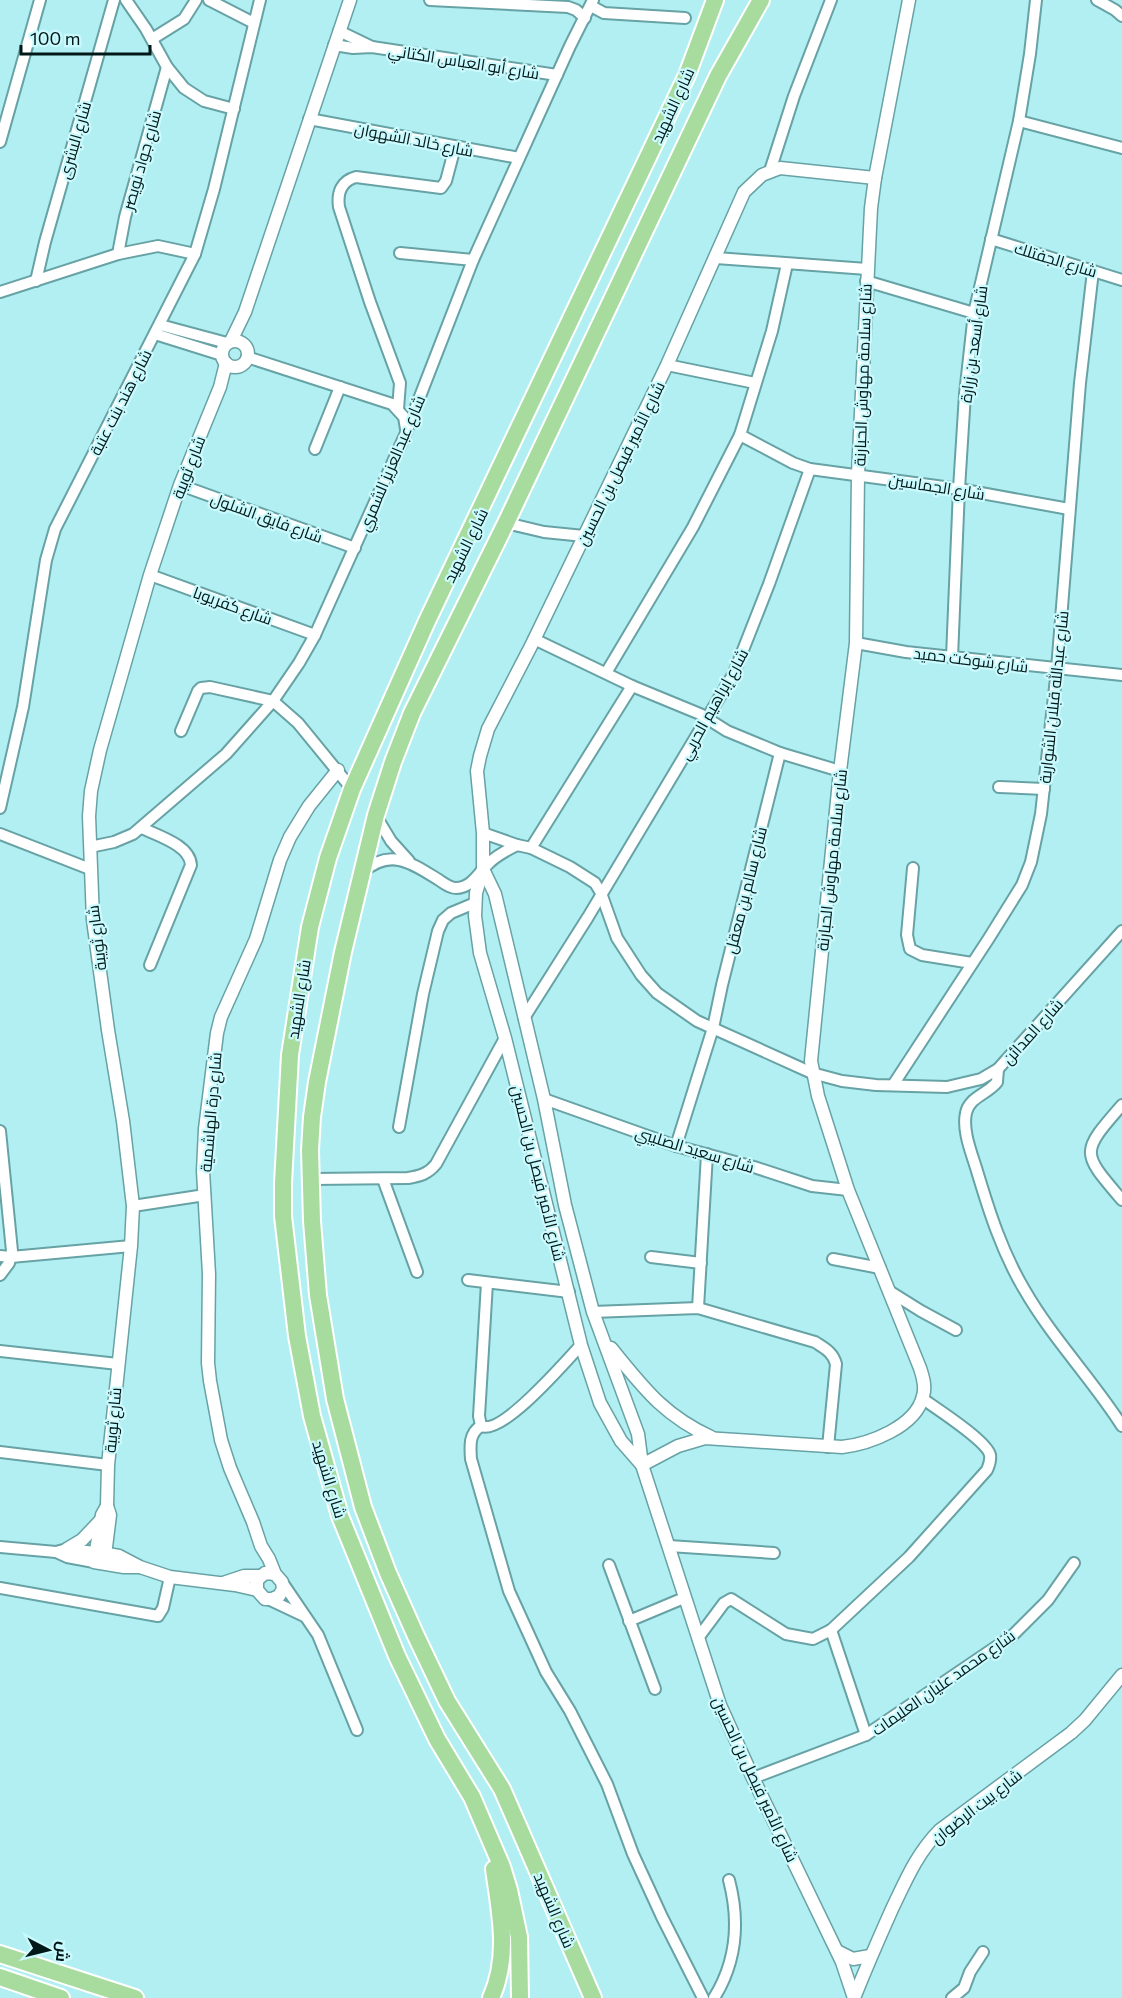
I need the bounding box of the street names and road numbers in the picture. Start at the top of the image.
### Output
street label: شارع أبو العباس الكتاني [386,40,541,87]
street label: شارع الشهيد [646,65,700,147]
street label: شارع البشرى [54,99,97,182]
street label: شارع جواد نويصر [117,108,167,214]
street label: شارع خالد الشهوان [352,118,475,163]
street label: شارع الجفتلك [1012,237,1100,283]
street label: شارع سلامة مهاوش الحبارنة [849,283,878,467]
street label: شارع أسعد بن زرارة [955,284,994,404]
street label: شارع هند بنت عتبة [85,346,158,460]
street label: شارع الأمير فيصل بن الحسين [572,378,671,550]
street label: شارع عبدالعزيز الشمري [354,392,433,536]
street label: شارع ثويبة [167,433,211,502]
street label: شارع الجماسين [887,469,986,506]
street label: شارع فايق الشلول [208,488,325,549]
street label: شارع الشهيد [439,505,494,587]
street label: شارع كفريوبا [190,582,275,631]
street label: شارع عبدالله قبلان الشواربة [1034,610,1075,785]
street label: شارع شوكت حميد [912,643,1030,678]
street label: شارع إبراهيم الحربي [675,645,756,765]
street label: شارع سلامة مهاوش الحبارنة [812,768,853,952]
street label: شارع سالم بن معقل [720,824,773,956]
street label: شارع ثويبة [83,904,112,972]
street label: شارع الشهيد [282,958,317,1041]
street label: شارع المدائن [998,994,1069,1070]
street label: شارع درة الهاشمية [195,1051,228,1173]
street label: شارع الأمير فيصل بن الحسين [505,1083,570,1264]
street label: شارع سعيد الصليبي [632,1122,757,1181]
street label: شارع ثويبة [100,1386,127,1454]
street label: شارع الشهيد [306,1438,351,1521]
street label: شارع محمد عليان العليمات [868,1625,1020,1741]
street label: شارع الأمير فيصل بن الحسين [707,1693,803,1866]
street label: شارع بيت الرضوان [927,1765,1027,1850]
street label: شارع الشهيد [528,1869,579,1952]

